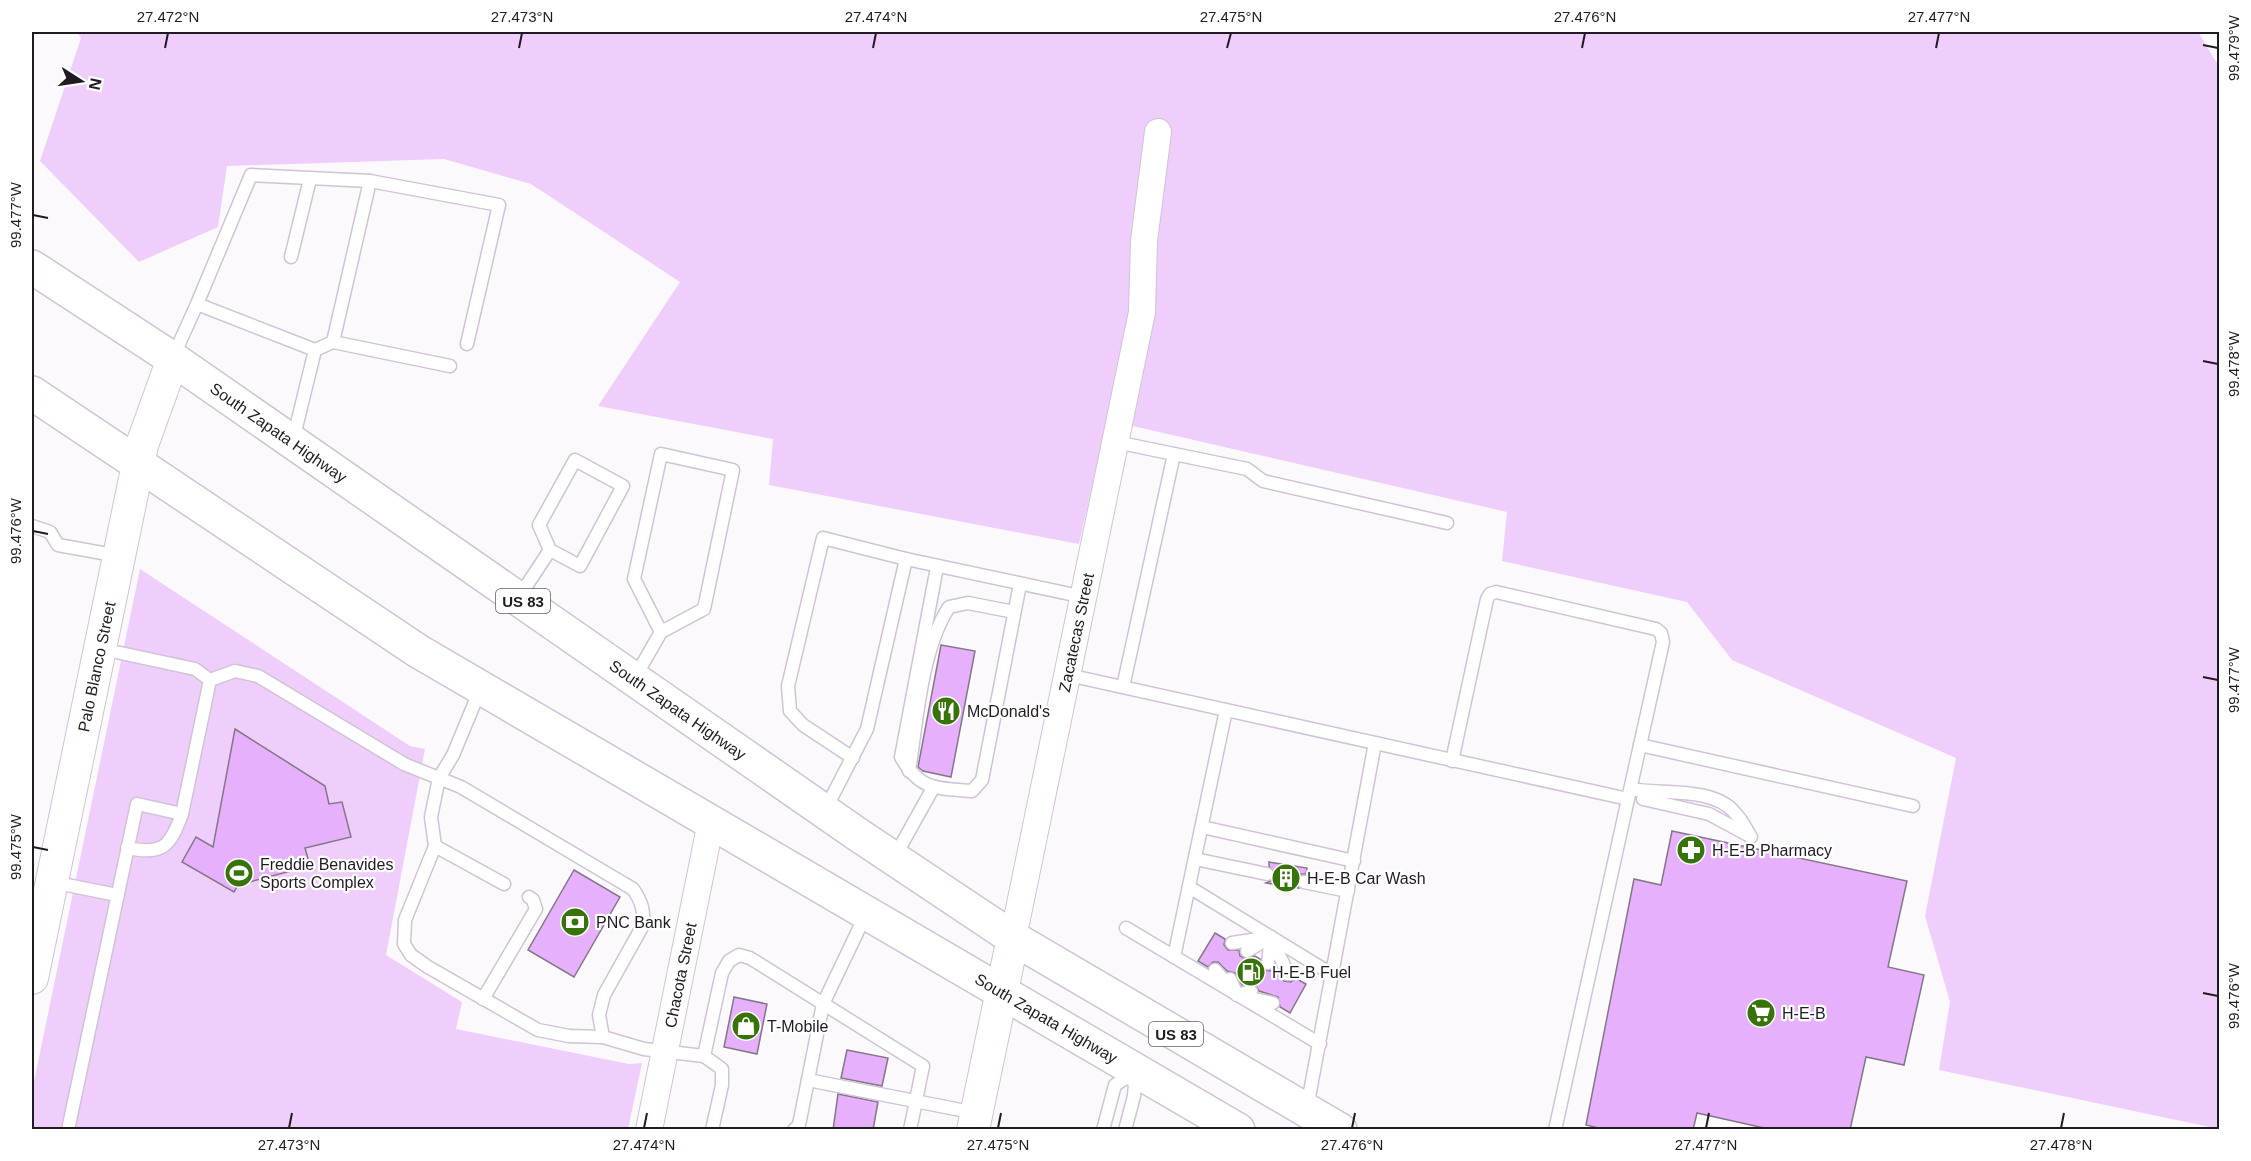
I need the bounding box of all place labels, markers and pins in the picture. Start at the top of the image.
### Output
restaurant icon: McDonald's [930,695,962,727]
place label: McDonald's [967,703,1050,720]
pharmacy icon: H-E-B Pharmacy [1675,834,1707,866]
place label: H-E-B Pharmacy [1712,842,1832,859]
place label: Freddie Benavides Sports Complex [260,856,393,891]
sports icon: Freddie Benavides Sports Complex [223,857,255,889]
building icon: H-E-B Car Wash [1270,862,1302,894]
place label: H-E-B Car Wash [1307,870,1426,887]
bank icon: PNC Bank [559,906,591,938]
place label: PNC Bank [596,914,672,931]
fuel station icon: H-E-B Fuel [1235,956,1267,988]
place label: H-E-B Fuel [1272,964,1351,981]
supermarket icon: H-E-B [1745,997,1777,1029]
place label: H-E-B [1782,1005,1826,1022]
shop icon: T-Mobile [730,1010,762,1042]
place label: T-Mobile [767,1018,828,1035]

